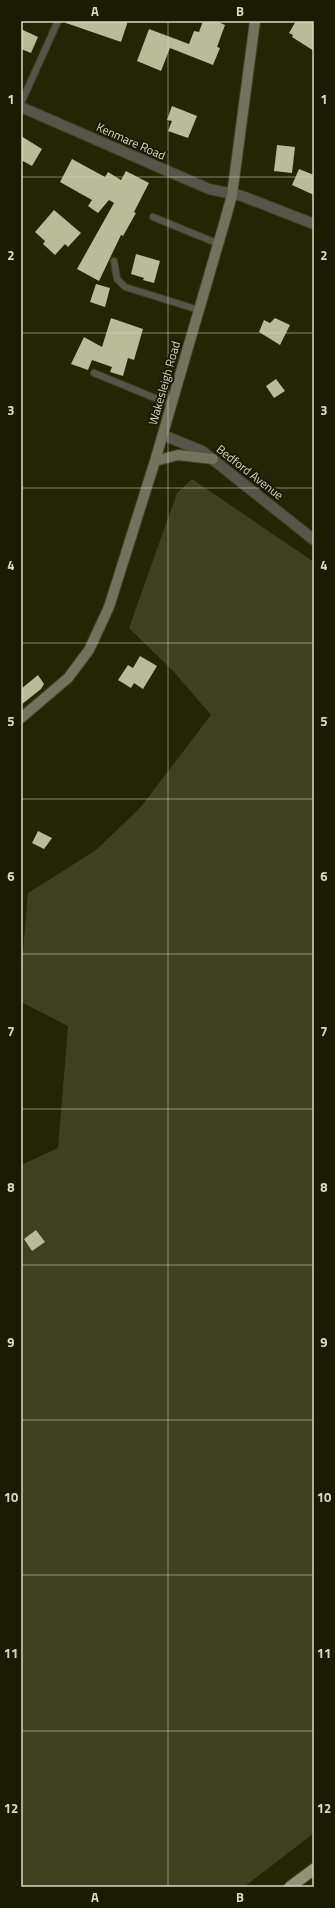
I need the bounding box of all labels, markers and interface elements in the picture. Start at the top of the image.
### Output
text: A [91,1,99,21]
text: B [236,1,244,21]
text: 1 [7,89,15,109]
text: 1 [320,89,328,109]
street label: Kenmare Road [93,117,169,165]
text: 2 [7,245,15,265]
text: 2 [320,245,328,265]
street label: Wakesleigh Road [143,339,185,427]
text: 3 [7,400,15,420]
text: 3 [320,400,328,420]
street label: Bedford Avenue [212,440,288,504]
text: 4 [7,555,15,575]
text: 4 [320,555,328,575]
text: 5 [7,711,15,731]
text: 5 [320,711,328,731]
text: 6 [7,866,15,886]
text: 6 [320,866,328,886]
text: 7 [7,1021,15,1041]
text: 7 [320,1021,328,1041]
text: 8 [7,1177,15,1197]
text: 8 [320,1177,328,1197]
text: 9 [7,1332,15,1352]
text: 9 [320,1332,328,1352]
text: 10 [4,1487,18,1507]
text: 10 [317,1487,331,1507]
text: 11 [4,1643,18,1663]
text: 11 [317,1643,331,1663]
text: 12 [4,1798,18,1818]
text: 12 [317,1798,331,1818]
text: A [91,1887,99,1907]
text: B [236,1887,244,1907]

